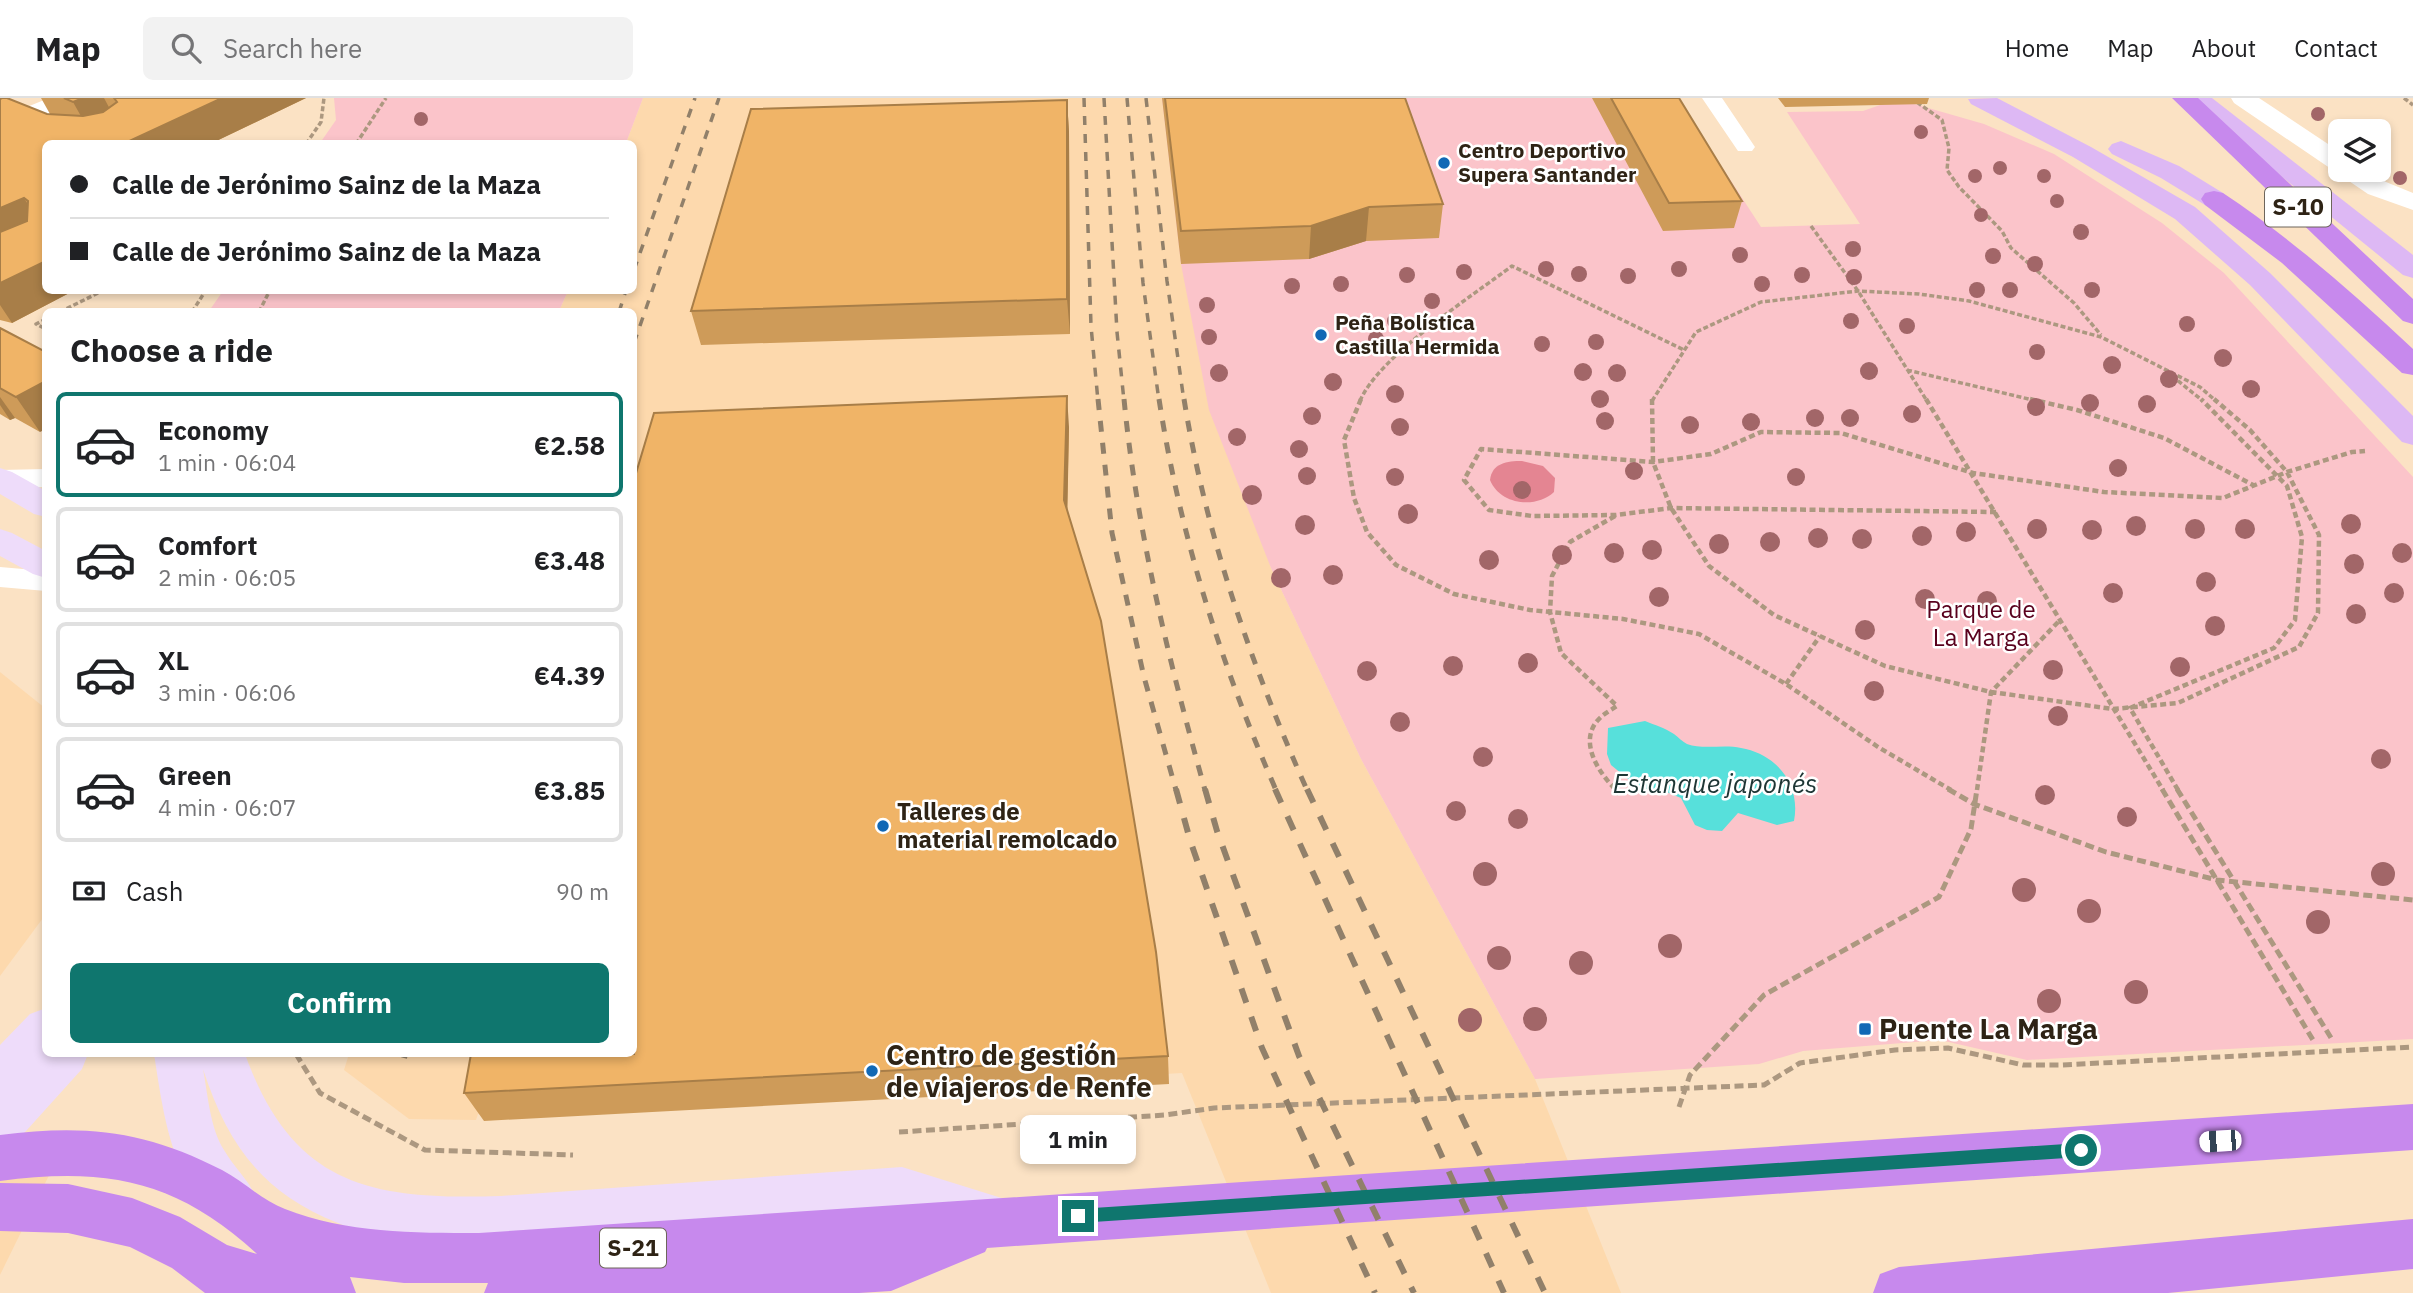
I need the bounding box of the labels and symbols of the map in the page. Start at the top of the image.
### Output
place label: Centro Deportivo Supera Santander [1458,136,1637,188]
marker: Centro Deportivo Supera Santander [1436,155,1452,171]
road number: S-10 [2265,188,2331,226]
place label: Peña Bolística Castilla Hermida [1335,308,1500,360]
marker: Peña Bolística Castilla Hermida [1313,327,1329,343]
park label: Parque de La Marga [1926,593,2036,653]
water label: Estanque japonés [1613,766,1817,800]
place label: Talleres de material remolcado [897,795,1117,855]
marker: Talleres de material remolcado [875,818,891,834]
place label: Puente La Marga [1879,1010,2098,1047]
marker: Puente La Marga [1857,1021,1873,1037]
place label: Centro de gestión de viajeros de Renfe [886,1036,1152,1105]
marker: Centro de gestión de viajeros de Renfe [864,1063,880,1079]
callout: 1 min [1020,1114,1136,1164]
car [2199,1129,2242,1153]
route start [2065,1134,2097,1166]
route end [1062,1200,1094,1232]
road number: S-21 [600,1228,666,1268]

